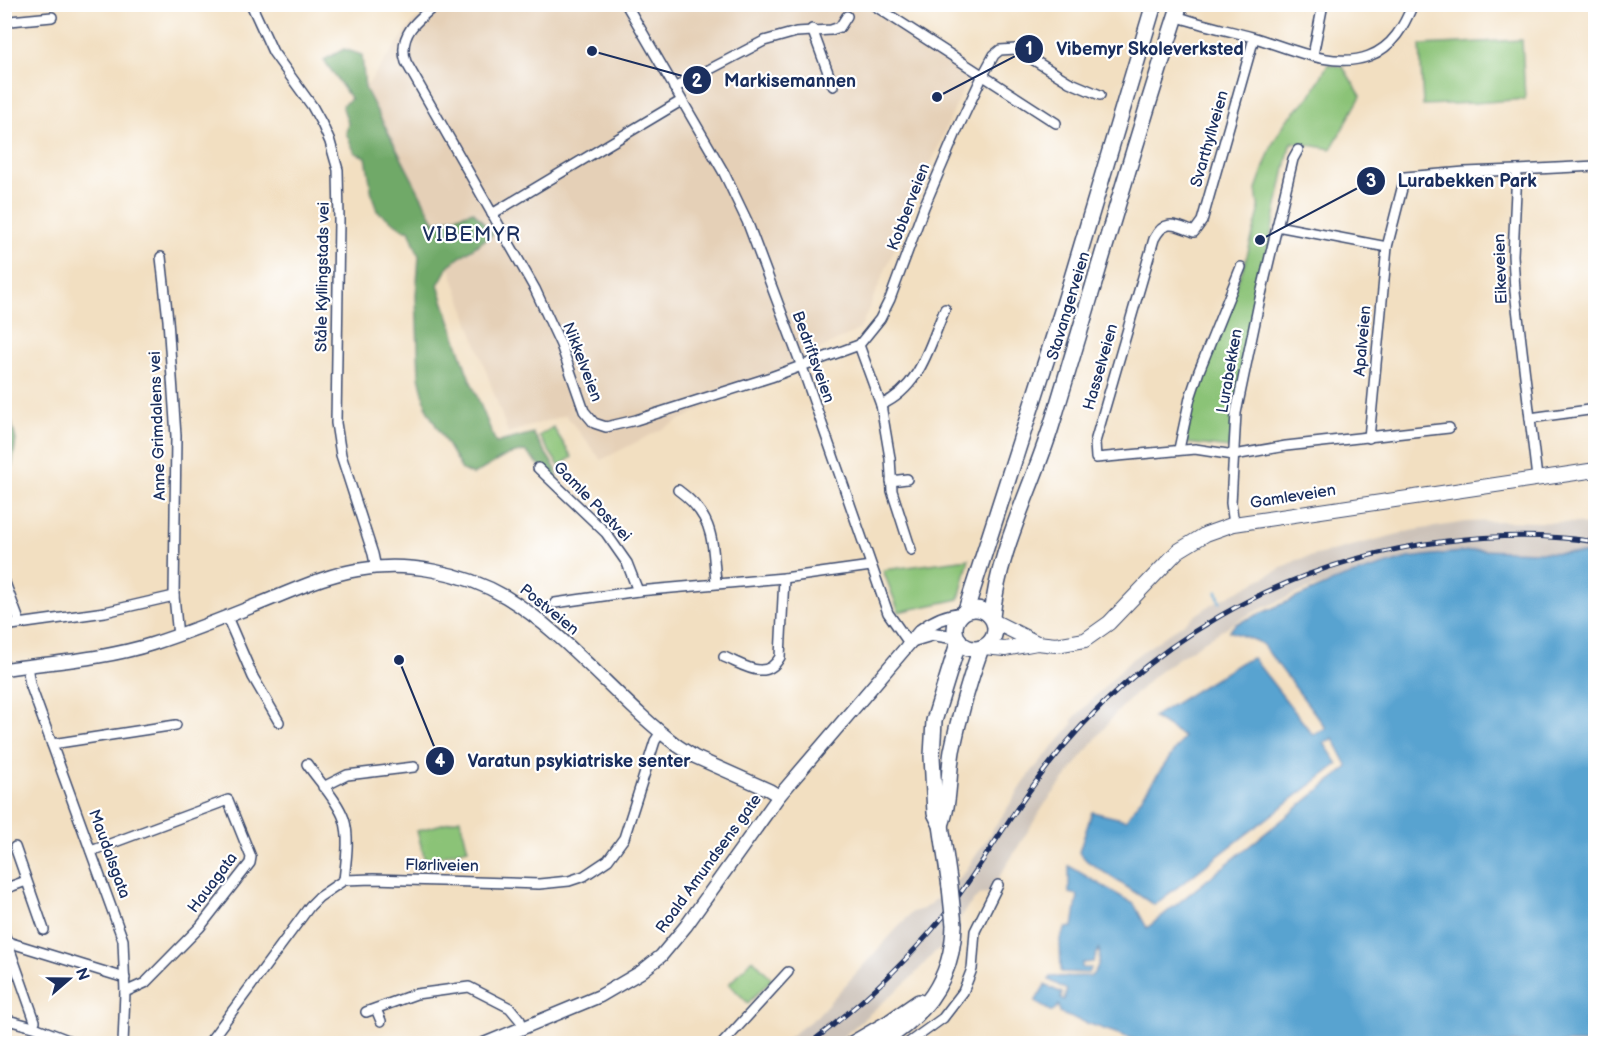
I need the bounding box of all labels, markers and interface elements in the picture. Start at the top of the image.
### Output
callout: Vibemyr Skoleverksted [1014,31,1256,67]
text: 1 [1025,39,1033,60]
text: Vibemyr Skoleverksted [1056,39,1244,60]
callout: Markisemannen [682,62,868,98]
text: 2 [692,71,703,92]
text: Markisemannen [724,71,856,92]
street label: Svarthyllveien [1187,89,1233,189]
street label: Kobberveien [884,161,934,253]
callout: Lurabekken Park [1356,163,1549,199]
text: 3 [1366,171,1376,192]
text: Lurabekken Park [1397,171,1537,192]
street label: Ståle Kyllingstads vei [312,202,334,352]
district label: VIBEMYR [422,223,522,247]
street label: Eikeveien [1490,233,1512,305]
street label: Stavangerveien [1043,249,1095,363]
street label: Apalveien [1350,305,1376,377]
street label: Bedriftsveien [788,309,838,405]
street label: Nikkelveien [558,320,606,404]
street label: Hasselveien [1080,322,1122,412]
street label: Lurabekken [1213,327,1247,415]
street label: Anne Grimdalens vei [146,351,170,501]
street label: Gamle Postvei [549,458,635,546]
street label: Gamleveien [1249,481,1337,513]
street label: Postveien [516,580,582,640]
callout: Varatun psykiatriske senter [425,743,702,779]
text: 4 [435,751,446,772]
text: Varatun psykiatriske senter [468,751,691,772]
street label: Roald Amundsens gate [652,790,766,937]
street label: Maudalsgata [84,807,134,901]
street label: Hauagata [184,849,242,917]
street label: Flørliveien [405,856,479,876]
north arrow [39,949,99,1009]
text: N [71,965,93,983]

